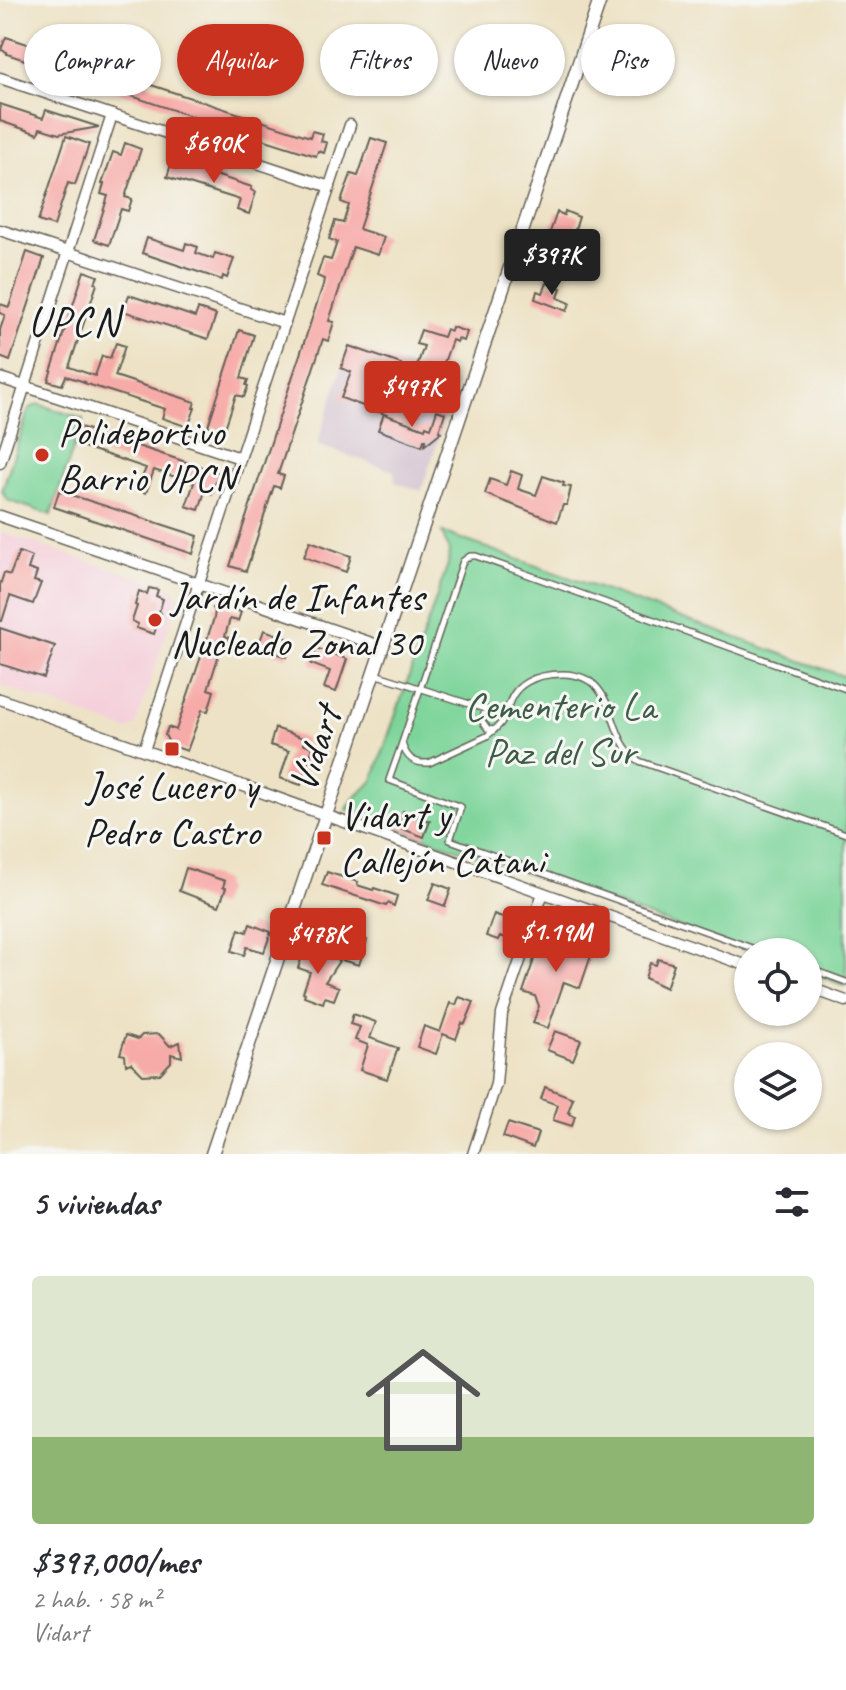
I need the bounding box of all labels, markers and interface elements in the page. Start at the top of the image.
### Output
chip: Comprar [24,24,161,96]
chip: Alquilar [177,24,304,96]
chip: Filtros [320,24,438,96]
chip: Nuevo [454,24,565,96]
chip: Piso [581,24,675,96]
pin: $690K [158,117,270,185]
text: $690K [184,126,244,159]
pin: $397K [496,229,608,297]
text: $397K [522,238,582,271]
district label: UPCN [28,295,124,348]
pin: $497K [356,361,468,429]
text: $497K [382,370,442,403]
place label: Polideportivo Barrio UPCN [58,407,241,503]
marker: Polideportivo Barrio UPCN [33,446,51,464]
place label: Jardín de Infantes Nucleado Zonal 30 [169,572,427,668]
marker: Jardín de Infantes Nucleado Zonal 30 [146,611,164,629]
park label: Cementerio La Paz del Sur [465,681,659,777]
street label: Vidart [277,695,355,798]
marker: José Lucero y Pedro Castro [163,740,181,758]
place label: José Lucero y Pedro Castro [84,761,262,857]
place label: Vidart y Callejón Catani [340,790,548,886]
marker: Vidart y Callejón Catani [315,829,333,847]
pin: $1.19M [491,906,621,974]
pin: $478K [262,908,374,976]
text: $1.19M [521,915,591,948]
text: $478K [288,917,348,950]
map controls [734,938,822,1130]
button: locate [734,938,822,1026]
button: layers [734,1042,822,1130]
icon: filters [770,1180,814,1224]
text: 5 viviendas [32,1181,159,1224]
icon: home [351,1328,495,1472]
text: $397,000/mes [32,1540,199,1583]
text: 2 hab. · 58 m² [32,1583,160,1616]
text: Vidart [32,1616,88,1649]

